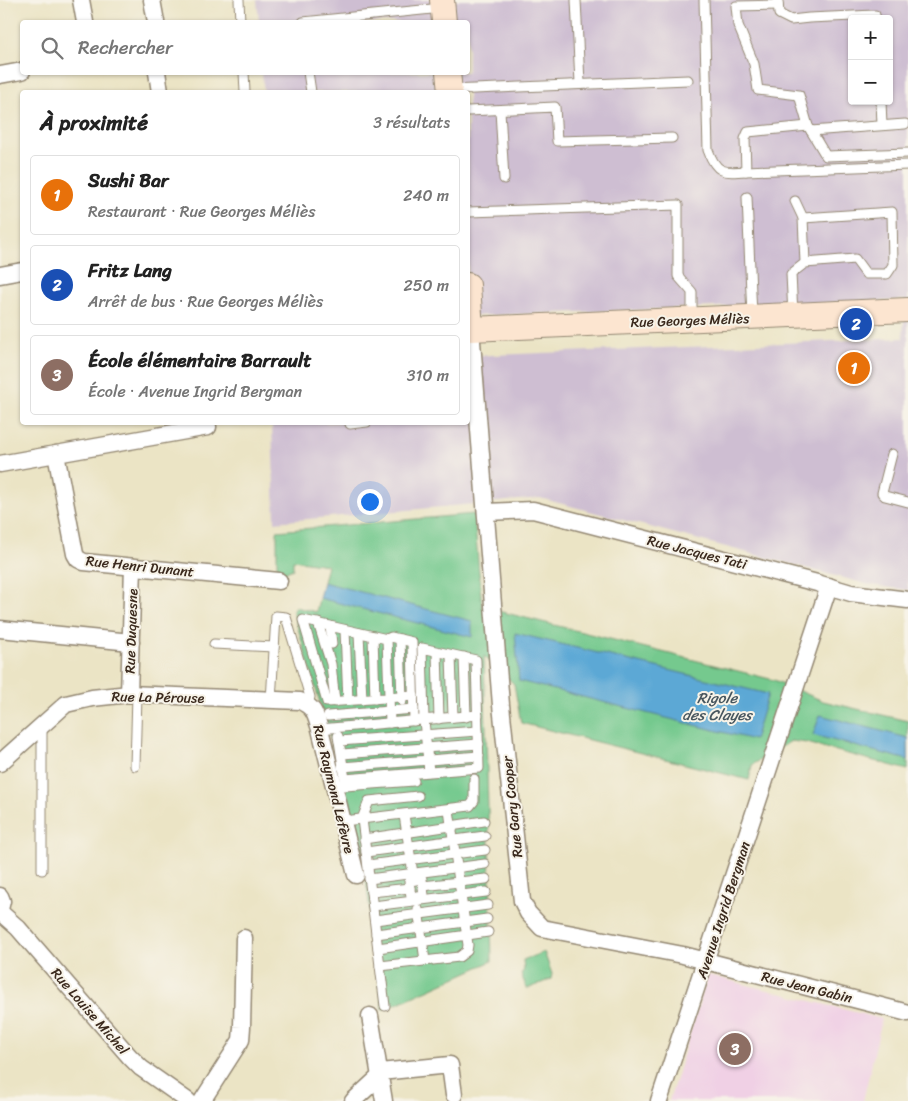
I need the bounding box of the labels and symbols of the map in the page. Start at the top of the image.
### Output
pin: 2 [840,305,872,343]
street label: Rue Georges Méliès [630,306,750,335]
pin: 1 [838,349,870,387]
your location [357,489,383,515]
street label: Rue Jacques Tati [644,528,750,577]
street label: Rue Henri Dunant [85,548,195,585]
street label: Rue Duquesne [118,588,145,674]
street label: Rue La Pérouse [111,684,205,711]
water label: Rigole des Clayes [682,685,754,728]
street label: Rue Raymond Lefèvre [305,722,362,856]
street label: Rue Gary Cooper [495,754,530,859]
street label: Avenue Ingrid Bergman [689,838,758,983]
street label: Rue Louise Michel [44,962,136,1062]
street label: Rue Jean Gabin [759,964,855,1011]
pin: 3 [719,1030,751,1068]

